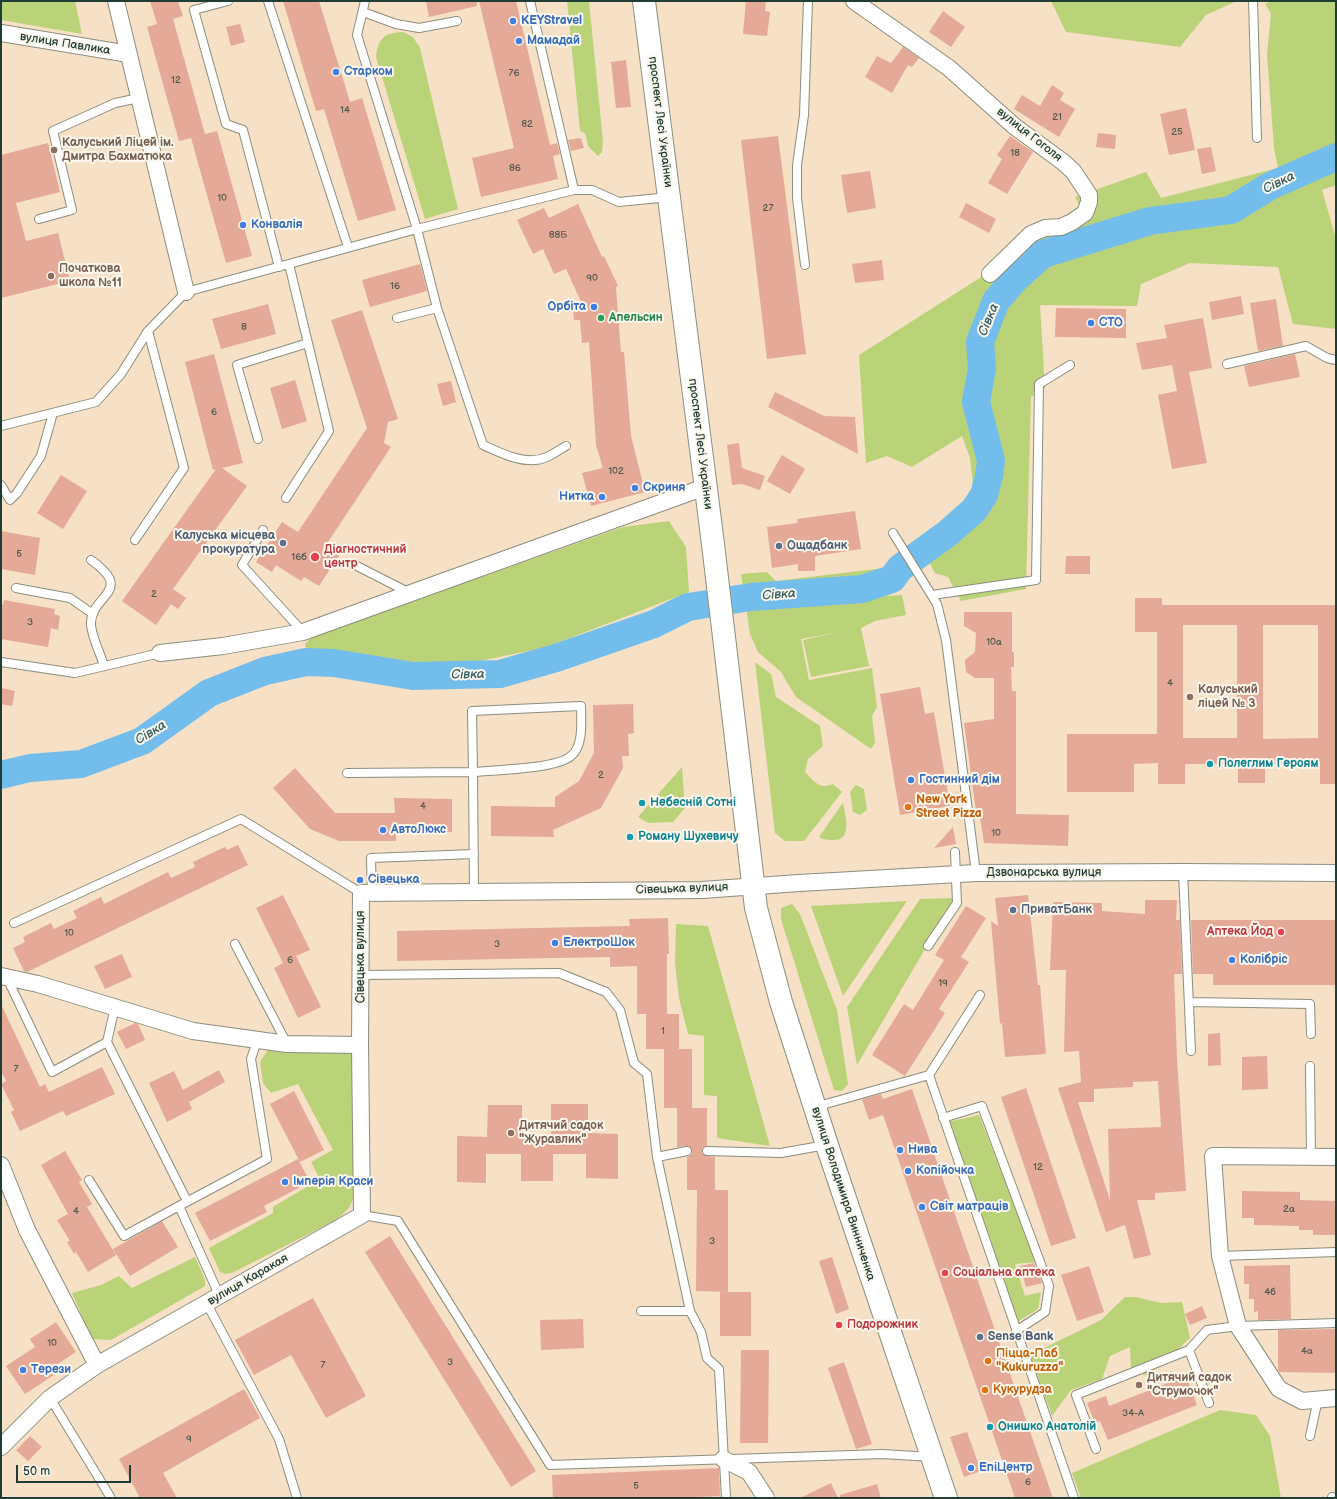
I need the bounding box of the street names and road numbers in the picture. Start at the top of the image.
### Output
street label: вулиця Павлика [19,30,111,58]
street label: проспект Лесі Українки [645,56,675,188]
street label: вулиця Гоголя [993,105,1065,165]
street label: проспект Лесі Українки [685,378,715,510]
street label: Дзвонарська вулиця [987,866,1101,880]
street label: Сівецька вулиця [635,880,729,898]
street label: Сівецька вулиця [354,911,368,1003]
street label: вулиця Володимира Винниченка [808,1105,878,1283]
street label: вулиця Каракая [205,1251,291,1309]

